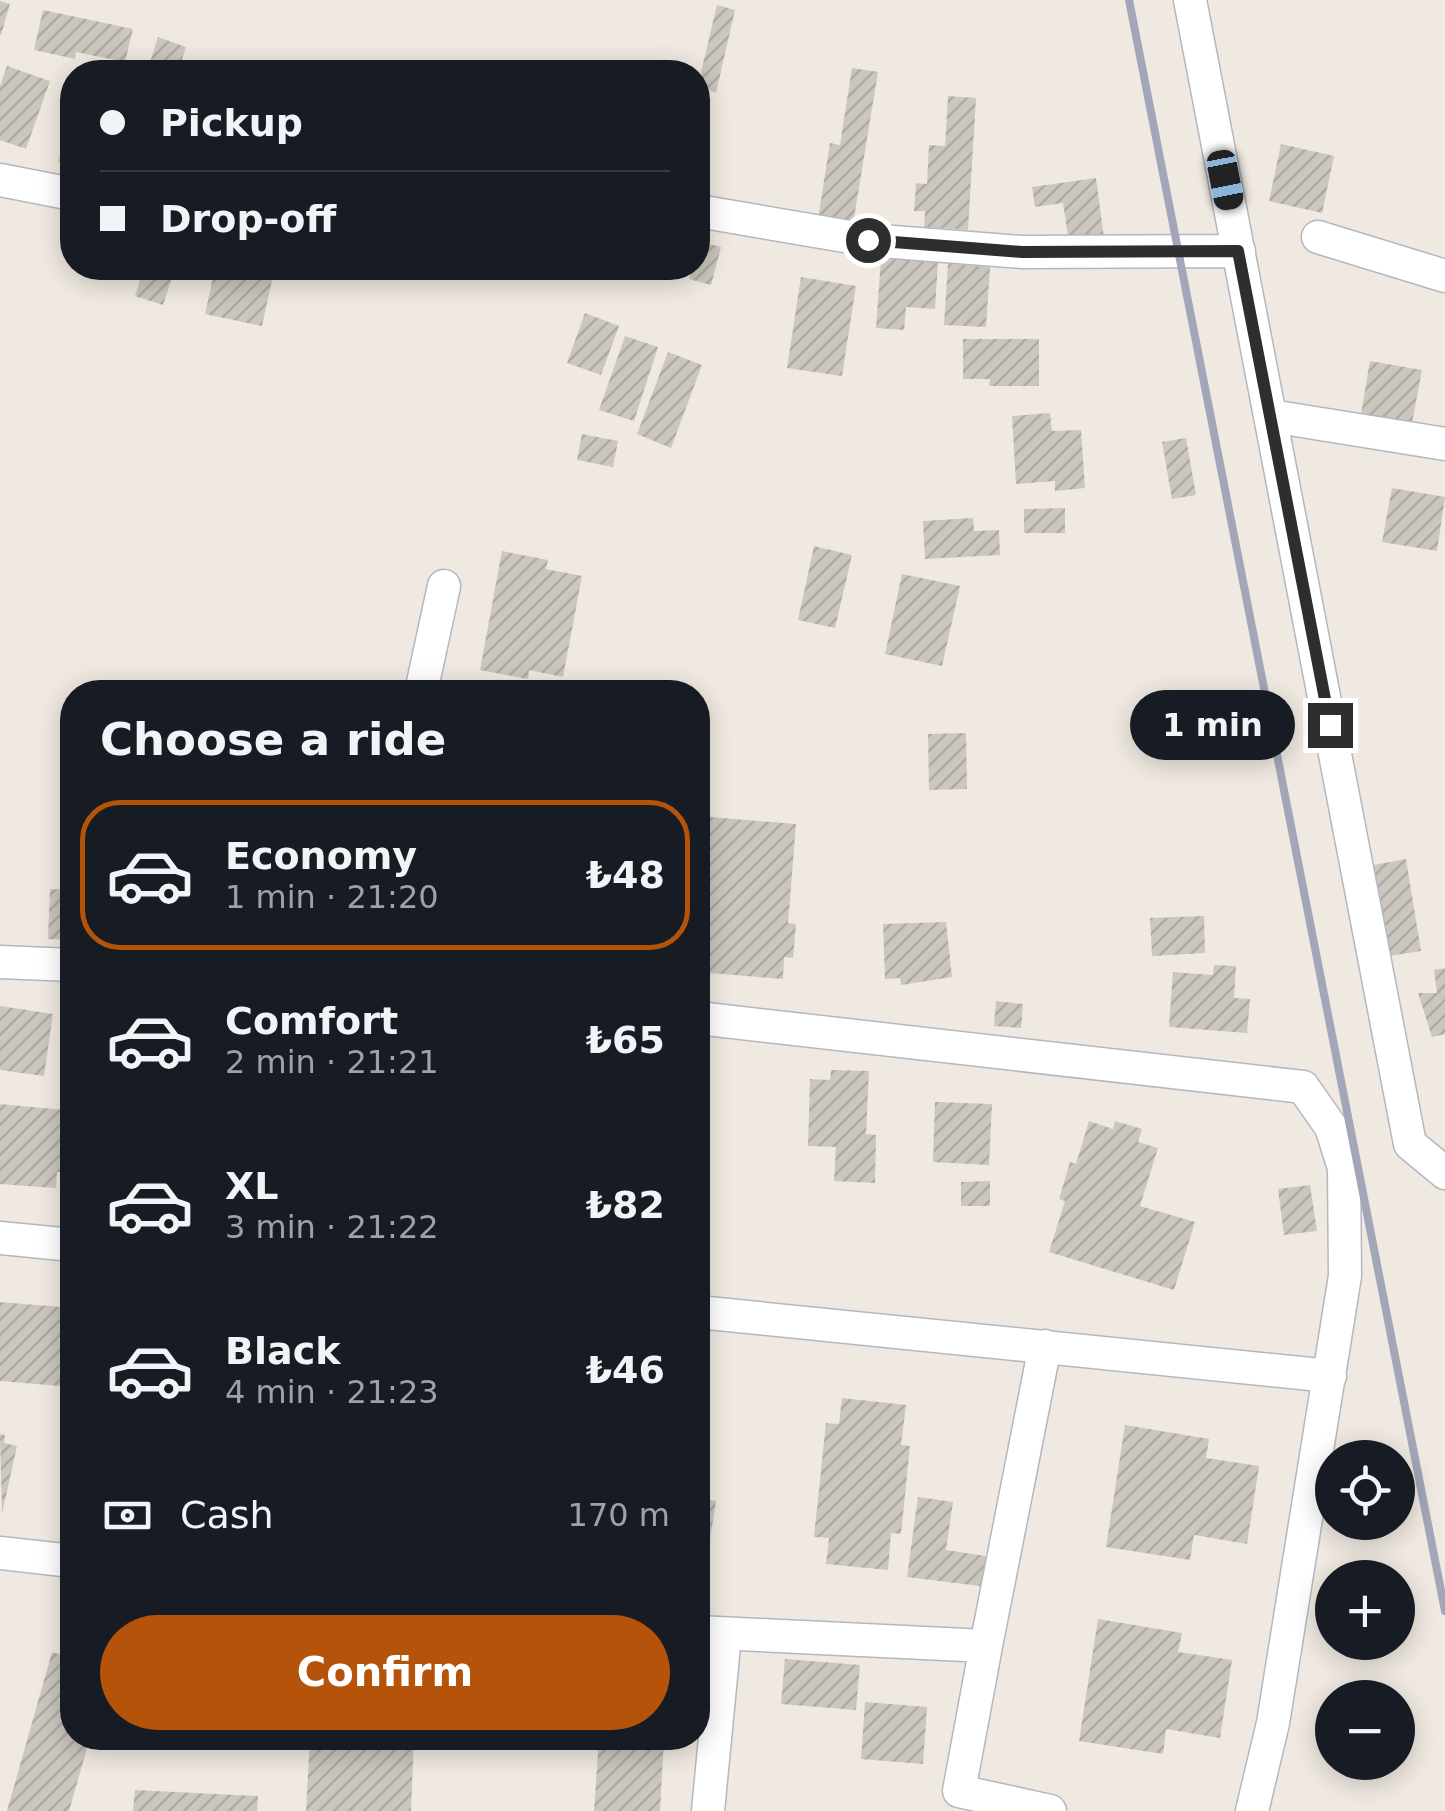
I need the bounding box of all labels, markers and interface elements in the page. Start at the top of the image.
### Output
text: Pickup [160,101,303,145]
car [1205,148,1245,212]
text: Drop-off [160,197,336,241]
route start [846,218,891,263]
callout: 1 min [1130,690,1295,760]
route end [1308,703,1353,748]
text: 1 min [1162,706,1263,744]
text: Choose a ride [100,713,446,766]
icon: car [105,830,195,920]
text: Economy [225,834,417,878]
text: ₺48 [586,853,665,897]
text: 1 min · 21:20 [225,878,439,916]
icon: car [105,995,195,1085]
text: Comfort [225,999,398,1043]
text: ₺65 [586,1018,665,1062]
text: 2 min · 21:21 [225,1043,439,1081]
icon: car [105,1160,195,1250]
text: XL [225,1164,279,1208]
text: ₺82 [586,1183,665,1227]
text: 3 min · 21:22 [225,1208,439,1246]
icon: car [105,1325,195,1415]
text: Black [225,1329,340,1373]
text: ₺46 [586,1348,665,1392]
text: 4 min · 21:23 [225,1373,439,1411]
map controls [1315,1440,1415,1780]
button: locate [1315,1440,1415,1540]
icon: cash [100,1488,155,1543]
text: Cash [180,1493,274,1537]
text: 170 m [568,1496,670,1534]
button: + [1315,1560,1415,1660]
button: Confirm [100,1615,670,1730]
button: − [1315,1680,1415,1780]

